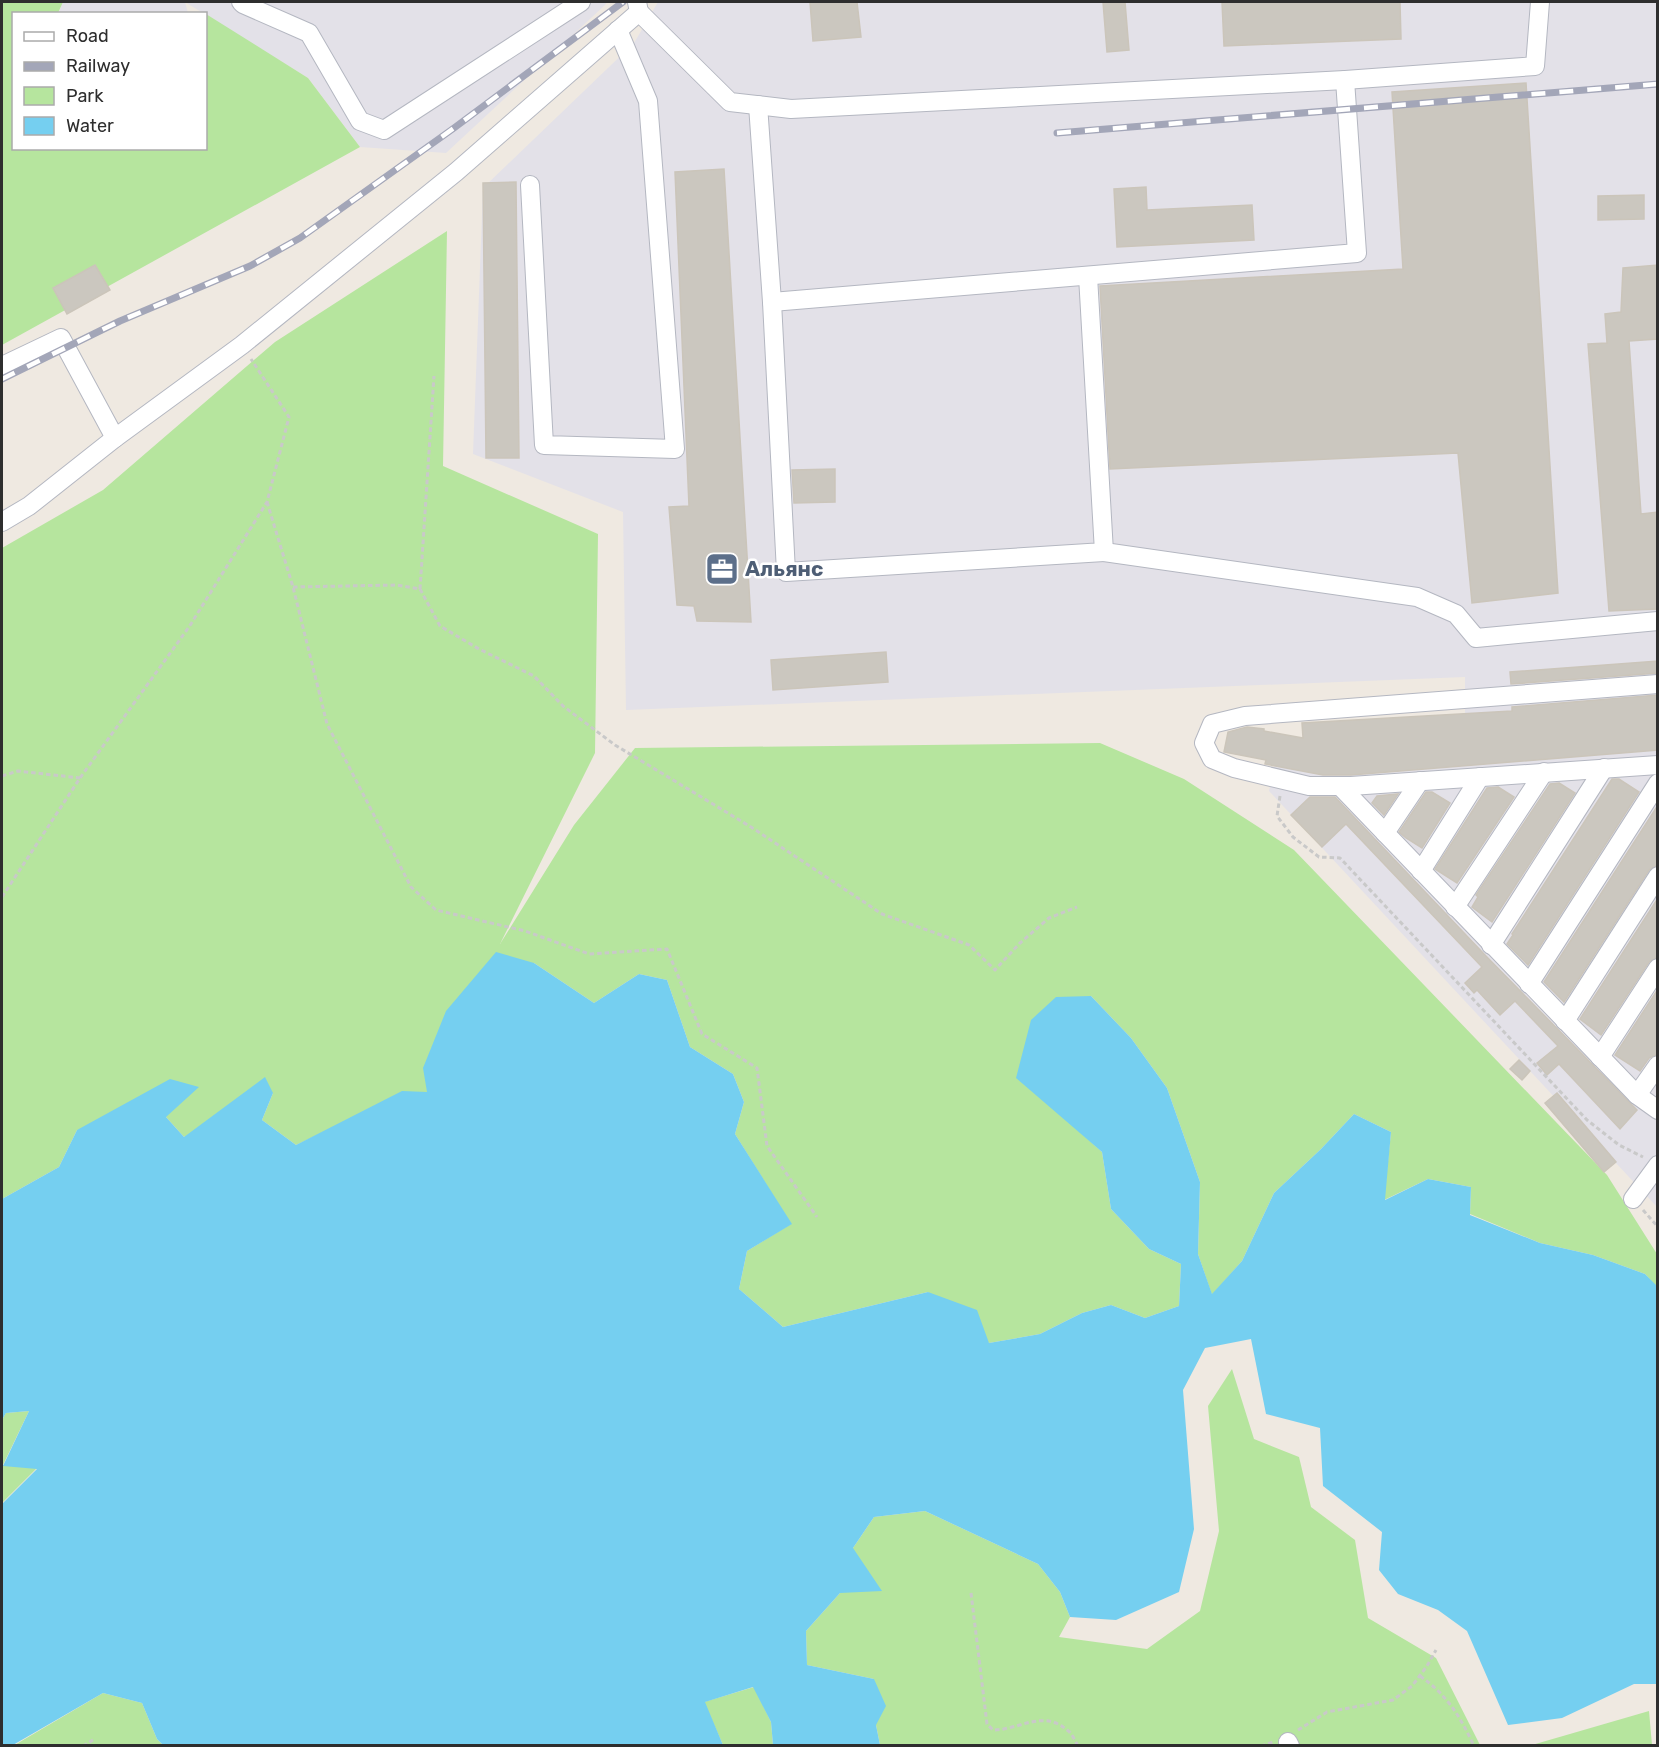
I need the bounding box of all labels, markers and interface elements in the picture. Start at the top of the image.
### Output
legend [12,12,207,150]
text: Road [66,25,109,47]
text: Railway [66,55,130,77]
text: Park [66,85,104,107]
text: Water [66,115,114,137]
office icon: Альянс [704,551,740,587]
place label: Альянс [745,556,823,581]

